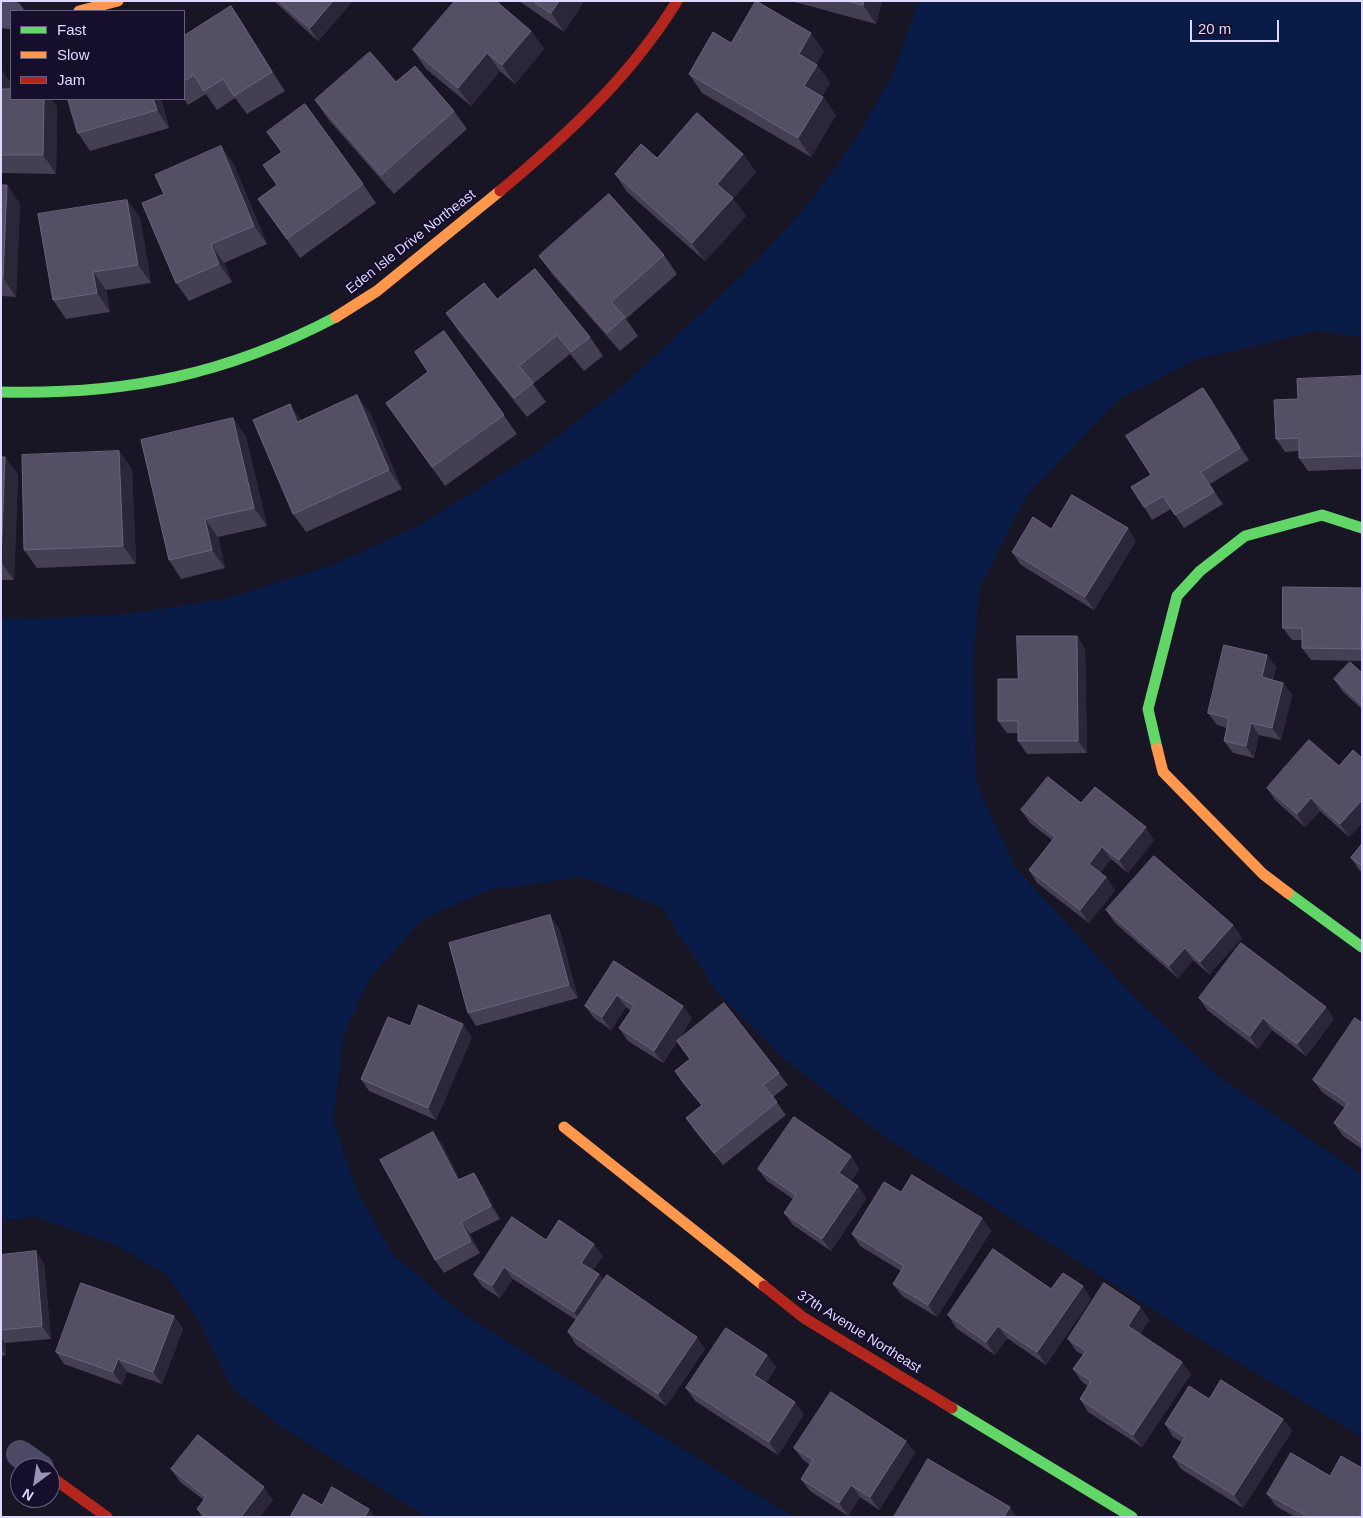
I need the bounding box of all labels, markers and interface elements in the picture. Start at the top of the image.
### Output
legend [10,10,185,100]
scale bar [1193,10,1282,42]
text: 20 m [1198,20,1231,37]
text: Fast [57,21,86,38]
text: Slow [57,46,90,63]
text: Jam [57,71,85,88]
street label: Eden Isle Drive Northeast [343,186,479,298]
street label: 37th Avenue Northeast [794,1287,924,1377]
north arrow [10,1458,60,1508]
text: N [19,1486,36,1504]

